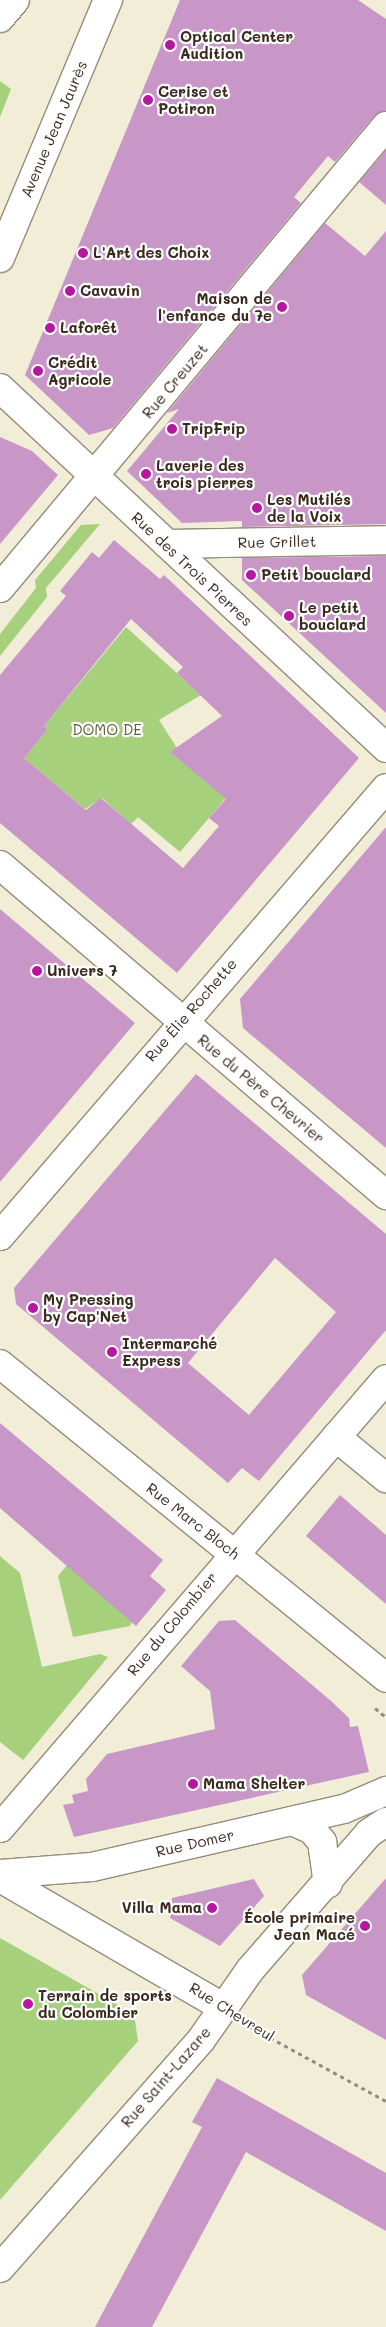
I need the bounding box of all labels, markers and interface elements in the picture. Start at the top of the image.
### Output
place label: Optical Center Audition [180,27,293,62]
marker: Optical Center Audition [164,39,176,51]
street label: Avenue Jean Jaurès [17,58,91,200]
place label: Cerise et Potiron [158,82,228,117]
marker: Cerise et Potiron [142,94,154,106]
place label: L'Art des Choix [93,244,209,262]
marker: L'Art des Choix [77,247,89,259]
place label: Cavavin [80,282,139,300]
marker: Cavavin [64,285,76,297]
place label: Maison de l'enfance du 7e [158,289,272,324]
marker: Maison de l'enfance du 7e [276,301,288,313]
place label: Laforêt [60,319,117,337]
marker: Laforêt [44,322,56,334]
street label: Rue Creuzet [139,340,211,422]
place label: Crédit Agricole [48,353,111,388]
marker: Crédit Agricole [32,365,44,377]
place label: TripFrip [182,420,245,438]
marker: TripFrip [166,423,178,435]
place label: Laverie des trois pierres [156,456,253,491]
marker: Laverie des trois pierres [140,468,152,480]
place label: Les Mutilés de la Voix [267,490,351,525]
marker: Les Mutilés de la Voix [251,502,263,514]
street label: Rue des Trois Pierres [128,508,256,630]
street label: Rue Grillet [238,532,316,552]
place label: Petit bouclard [261,566,371,584]
marker: Petit bouclard [245,569,257,581]
place label: Le petit bouclard [299,598,366,633]
marker: Le petit bouclard [283,610,295,622]
park label: DOMO DE [72,721,142,739]
street label: Rue Élie Rochette [141,955,241,1065]
place label: Univers 7 [47,962,117,980]
marker: Univers 7 [31,965,43,977]
street label: Rue du Père Chevrier [194,1031,328,1147]
place label: My Pressing by Cap'Net [43,1290,133,1325]
marker: My Pressing by Cap'Net [27,1302,39,1314]
place label: Intermarché Express [122,1334,217,1369]
marker: Intermarché Express [106,1346,118,1358]
street label: Rue Marc Bloch [143,1479,243,1563]
street label: Rue du Colombier [123,1569,221,1679]
place label: Mama Shelter [203,1775,305,1793]
marker: Mama Shelter [187,1778,199,1790]
street label: Rue Domer [154,1825,236,1861]
place label: Villa Mama [122,1899,202,1917]
marker: Villa Mama [206,1902,218,1914]
place label: École primaire Jean Macé [244,1908,355,1943]
marker: École primaire Jean Macé [359,1920,371,1932]
street label: Rue Chevreul [186,1979,278,2045]
place label: Terrain de sports du Colombier [38,1986,172,2021]
marker: Terrain de sports du Colombier [22,1998,34,2010]
street label: Rue Saint-Lazare [117,2023,215,2131]

